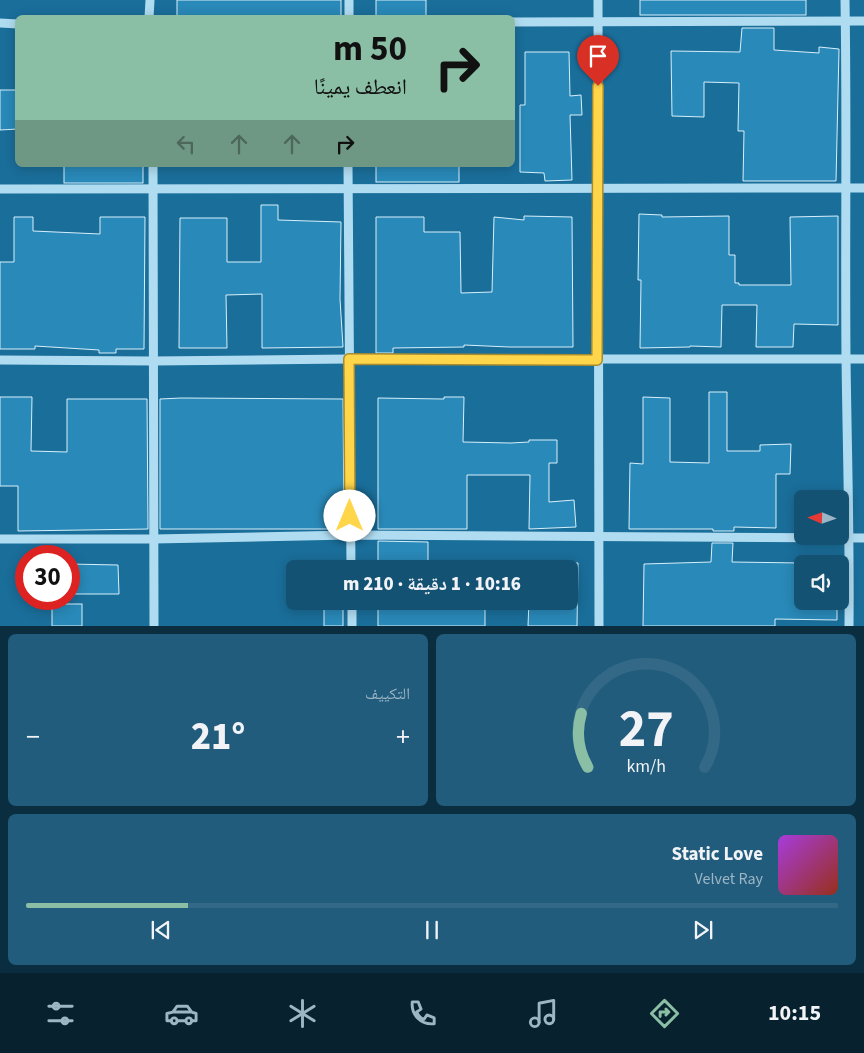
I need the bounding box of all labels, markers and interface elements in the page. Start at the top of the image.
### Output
text: 50 m [333,24,407,74]
icon: right [425,35,490,100]
pin [577,35,619,86]
icon: arrive [584,42,612,70]
text: انعطف يمينًا [314,71,407,103]
icon: left [172,130,200,158]
icon: ahead [225,130,253,158]
icon: ahead [278,130,306,158]
icon: right [331,130,359,158]
position arrow [323,489,375,541]
north arrow [794,490,849,545]
map controls [794,490,849,610]
speed limit sign: 30 [15,545,80,610]
button: sound [794,555,849,610]
text: 10:16 · 1 دقيقة · 210 m [343,571,521,598]
text: التكييف [365,683,410,705]
text: 27 [619,693,673,767]
text: 21° [191,710,245,764]
text: − [26,717,40,757]
text: + [396,717,410,757]
text: km/h [626,754,666,779]
text: Static Love [672,841,763,868]
text: Velvet Ray [695,868,763,890]
icon: previous [147,916,175,944]
icon: pause [418,916,446,944]
icon: next [689,916,717,944]
icon: filters [43,996,78,1031]
icon: car [164,996,199,1031]
icon: climate [285,996,320,1031]
icon: phone [405,996,440,1031]
icon: music [526,996,561,1031]
icon: directions [647,996,682,1031]
text: 10:15 [768,997,821,1029]

